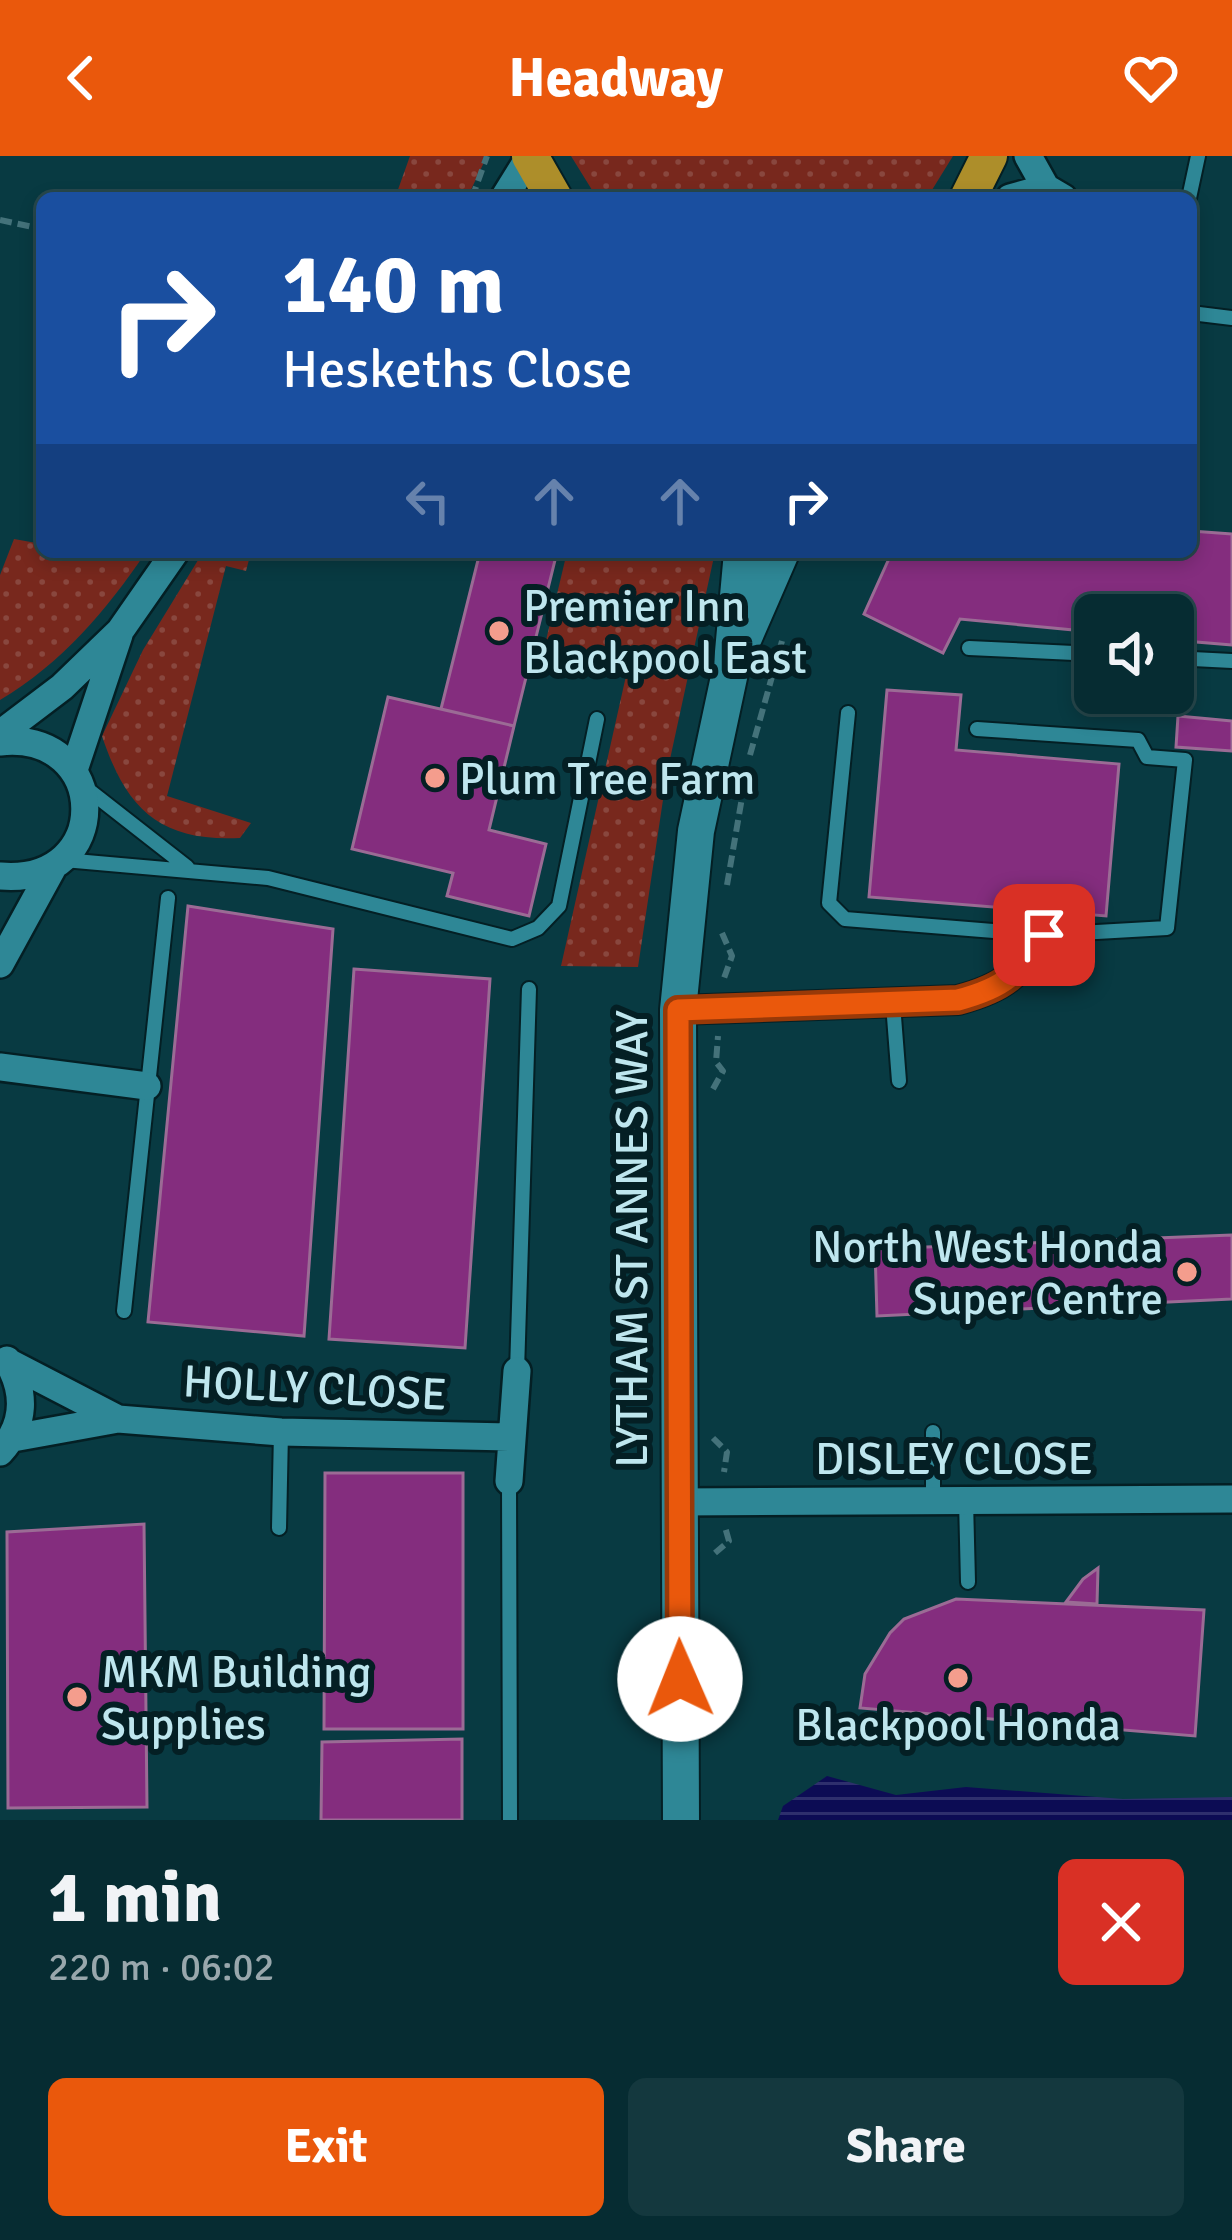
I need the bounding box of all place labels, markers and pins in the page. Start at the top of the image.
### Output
place label: Premier Inn Blackpool East [523,579,807,686]
marker: Premier Inn Blackpool East [486,618,512,644]
place label: Plum Tree Farm [459,752,755,807]
marker: Plum Tree Farm [422,765,448,791]
pin [993,884,1095,986]
place label: North West Honda Super Centre [812,1220,1163,1327]
marker: North West Honda Super Centre [1174,1259,1200,1285]
place label: MKM Building Supplies [101,1645,371,1752]
marker: Blackpool Honda [945,1665,971,1691]
marker: MKM Building Supplies [64,1684,90,1710]
place label: Blackpool Honda [795,1698,1121,1753]

